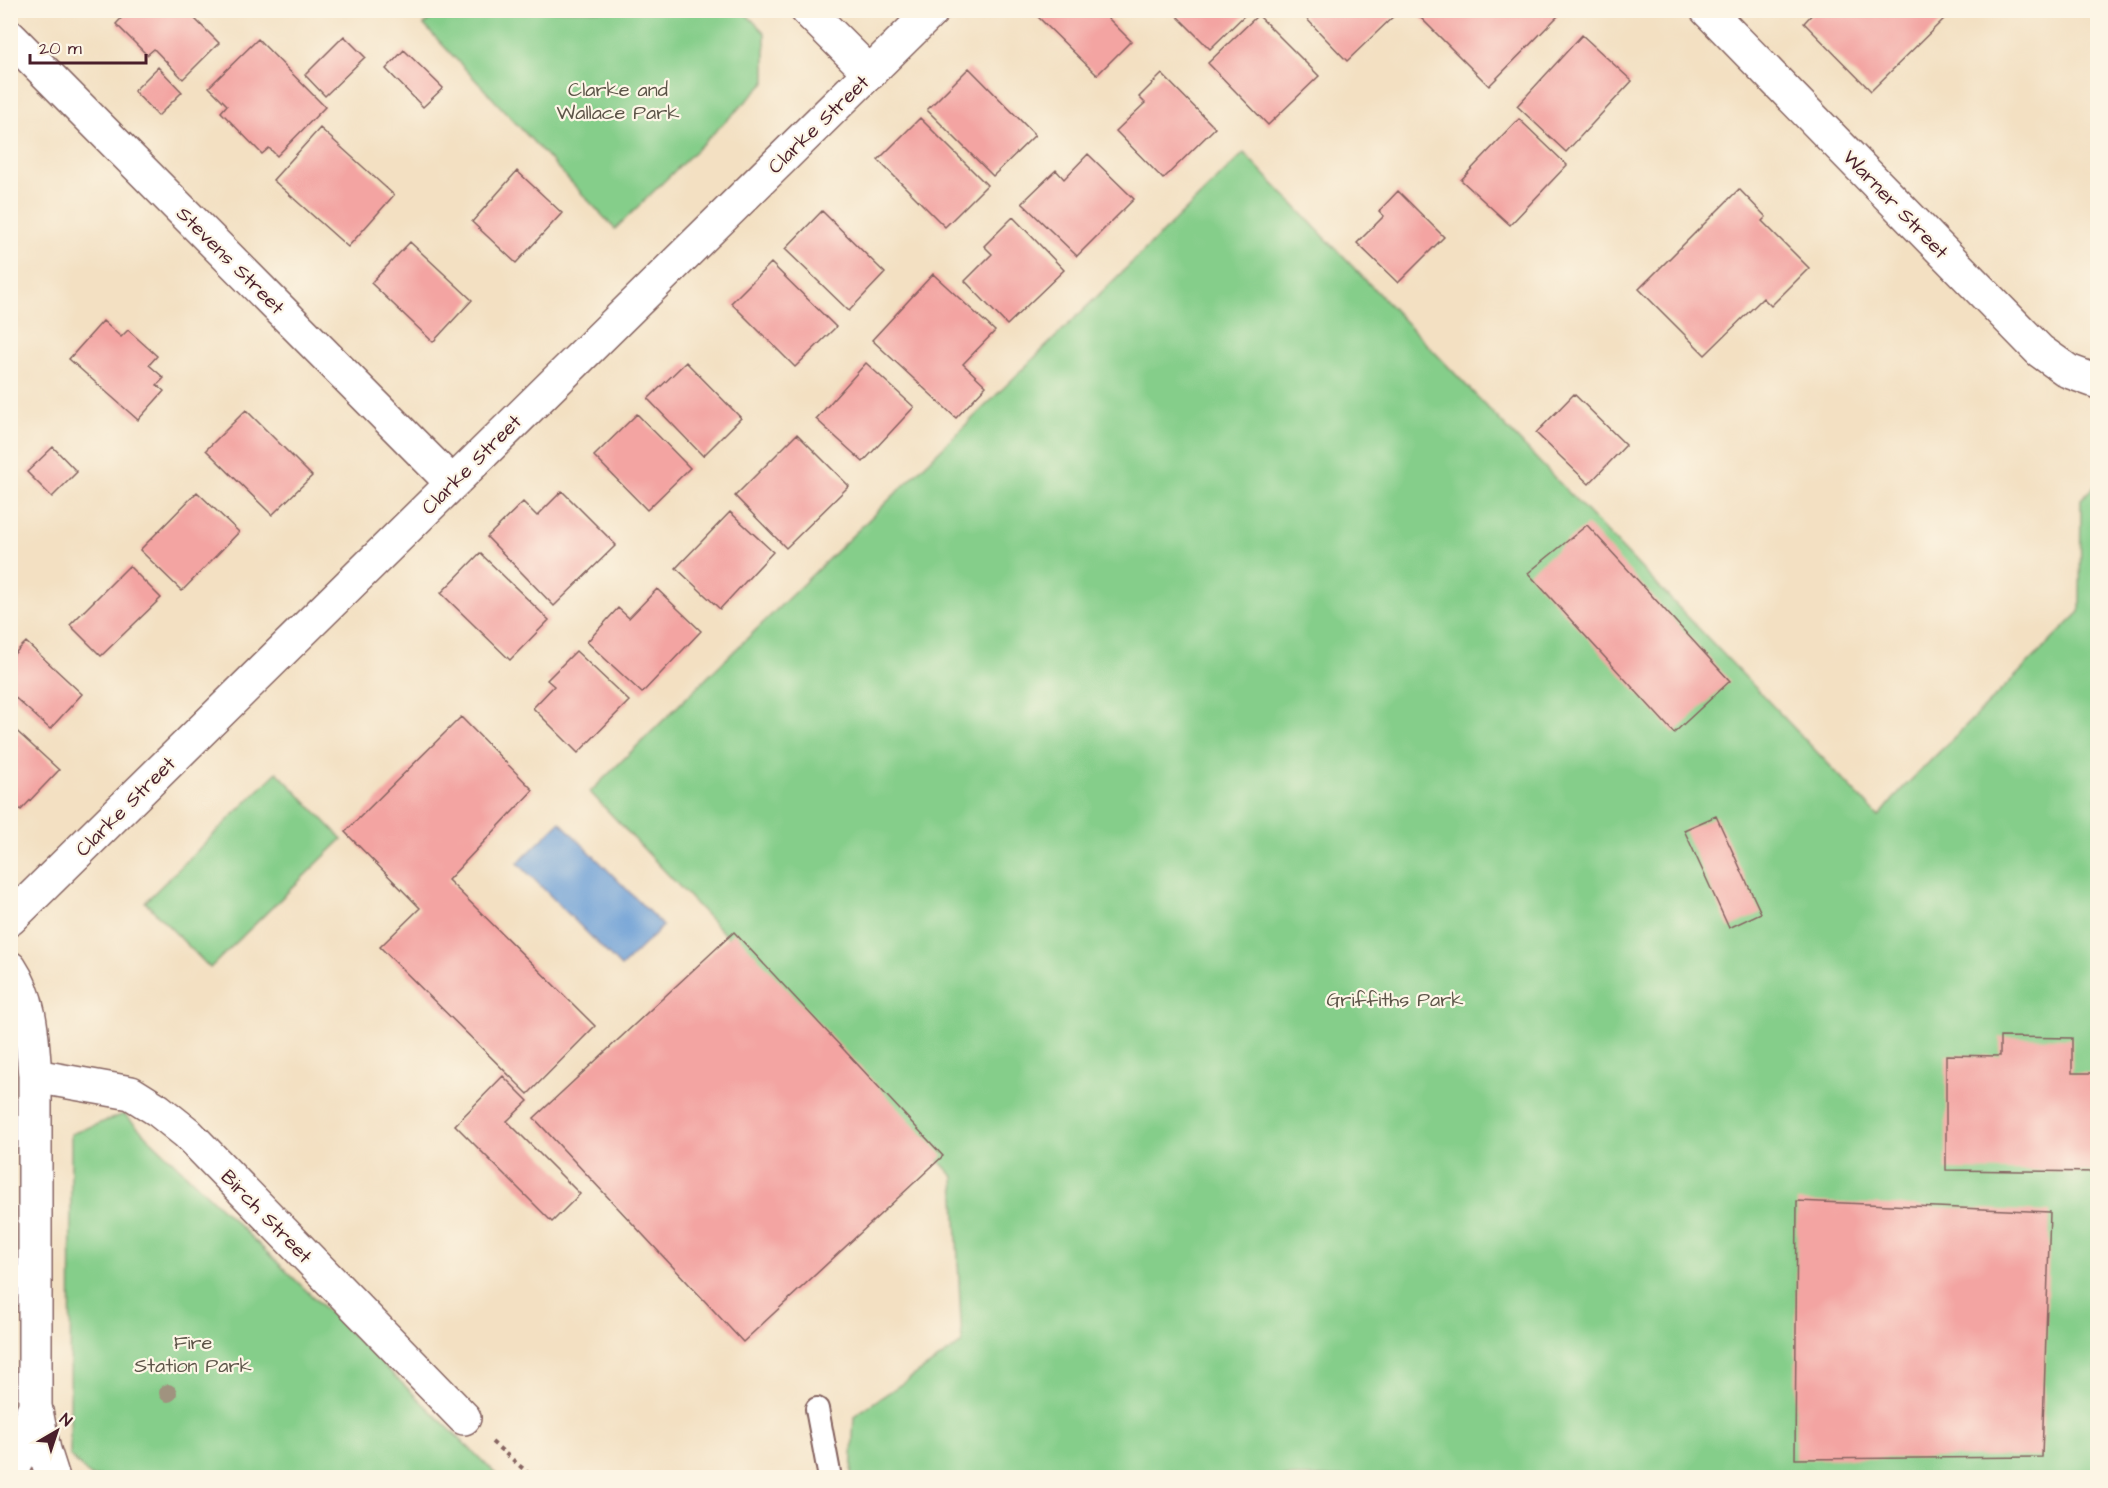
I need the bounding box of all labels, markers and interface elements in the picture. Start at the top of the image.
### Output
scale bar [30,27,146,65]
text: 20 m [39,36,82,61]
street label: Clarke Street [762,69,876,180]
park label: Clarke and Wallace Park [556,76,680,127]
street label: Warner Street [1836,144,1955,265]
street label: Stevens Street [170,200,291,321]
street label: Clarke Street [415,408,528,521]
street label: Clarke Street [69,750,182,863]
park label: Griffiths Park [1327,986,1463,1014]
street label: Birch Street [214,1164,318,1270]
park label: Fire Station Park [134,1329,252,1380]
north arrow [27,1401,87,1461]
text: N [55,1408,77,1432]

